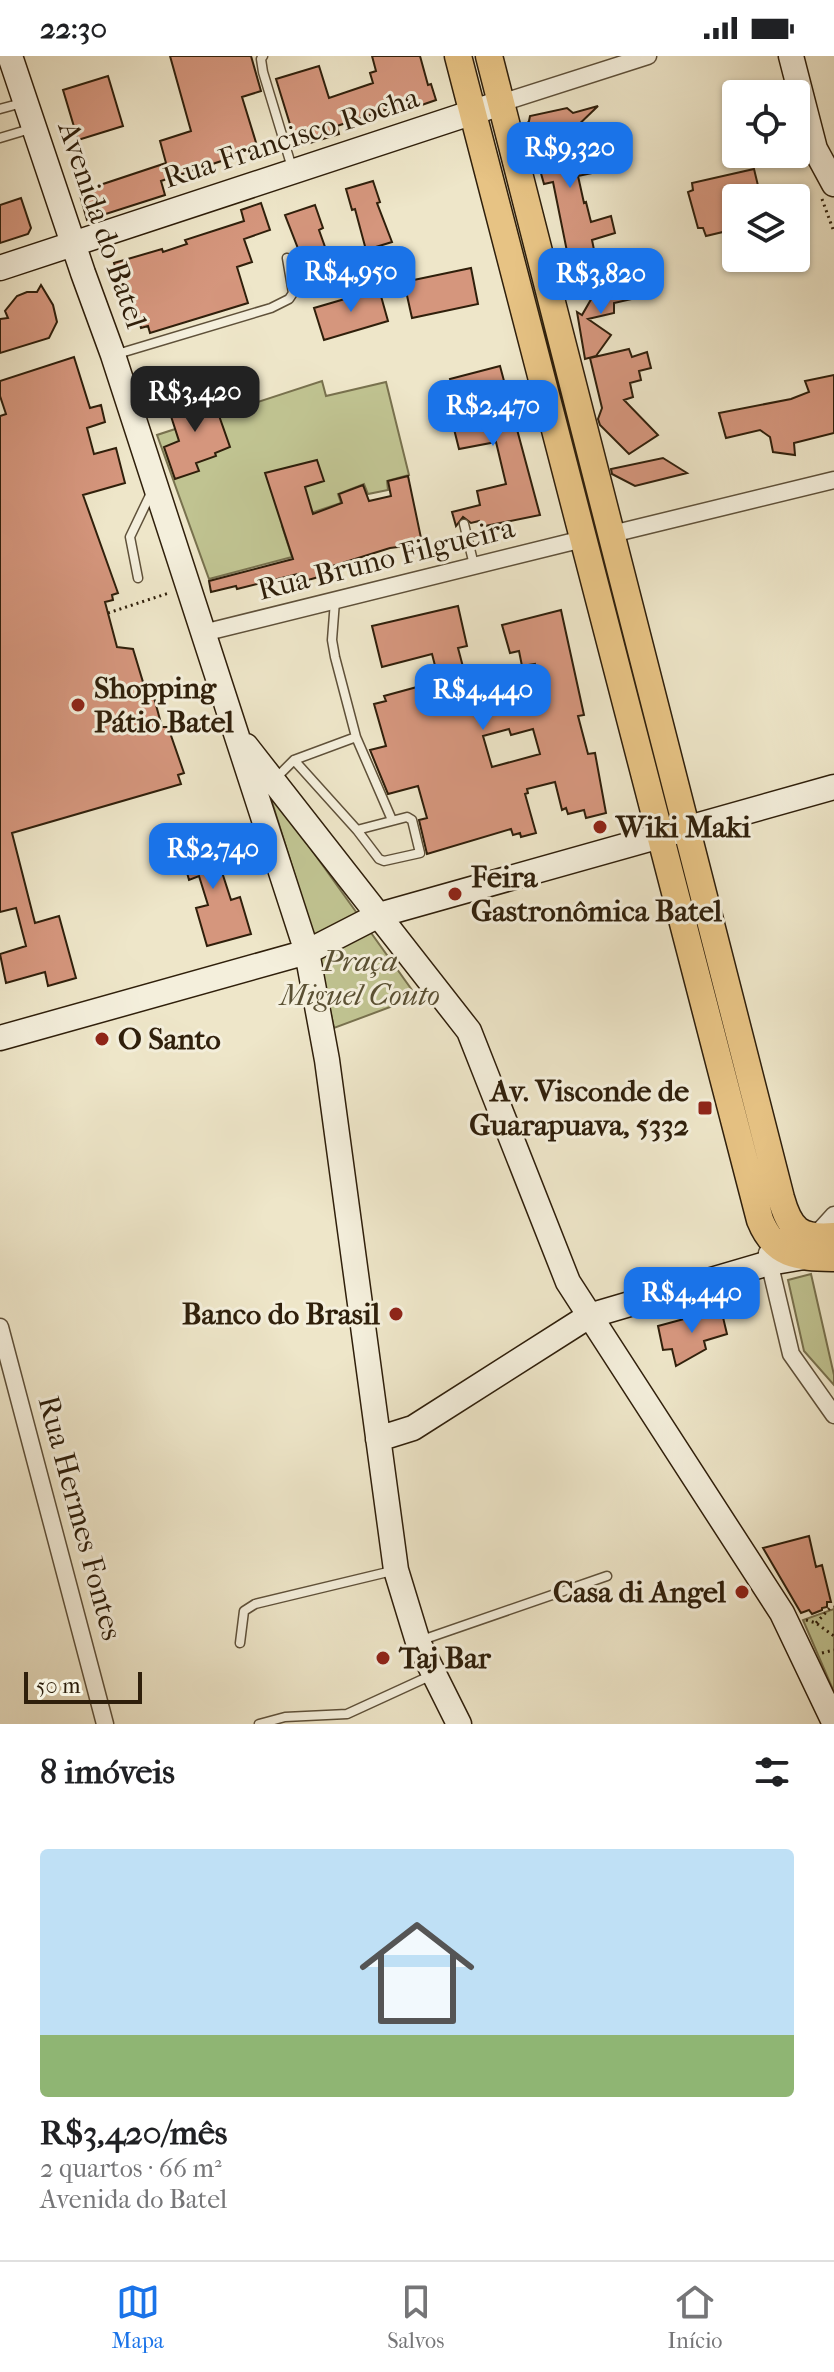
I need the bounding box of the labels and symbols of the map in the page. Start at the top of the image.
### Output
street label: Rua Francisco Rocha [159,80,424,196]
street label: Avenida do Batel [50,116,154,333]
pin: R$9,320 [496,122,644,190]
pin: R$4,950 [277,246,425,314]
pin: R$3,820 [527,248,675,316]
pin: R$3,420 [121,366,269,434]
pin: R$2,470 [419,380,567,448]
street label: Rua Bruno Filgueira [254,510,519,608]
pin: R$4,440 [409,664,557,732]
place label: Shopping Pátio Batel [94,671,234,740]
marker: Shopping Pátio Batel [69,696,87,714]
place label: Wiki Maki [614,810,751,845]
marker: Wiki Maki [591,818,609,836]
pin: R$2,740 [139,823,287,891]
place label: Feira Gastronômica Batel [471,860,723,929]
marker: Feira Gastronômica Batel [446,885,464,903]
park label: Praça Miguel Couto [278,944,440,1013]
place label: O Santo [118,1022,221,1057]
marker: O Santo [93,1030,111,1048]
place label: Av. Visconde de Guarapuava, 5332 [469,1074,689,1143]
marker: Av. Visconde de Guarapuava, 5332 [696,1099,714,1117]
pin: R$4,440 [618,1267,766,1335]
place label: Banco do Brasil [182,1297,381,1332]
marker: Banco do Brasil [387,1305,405,1323]
street label: Rua Hermes Fontes [31,1392,129,1644]
place label: Casa di Angel [553,1575,727,1610]
marker: Casa di Angel [733,1583,751,1601]
place label: Taj Bar [398,1641,492,1676]
marker: Taj Bar [374,1649,392,1667]
scale bar [24,1668,142,1704]

